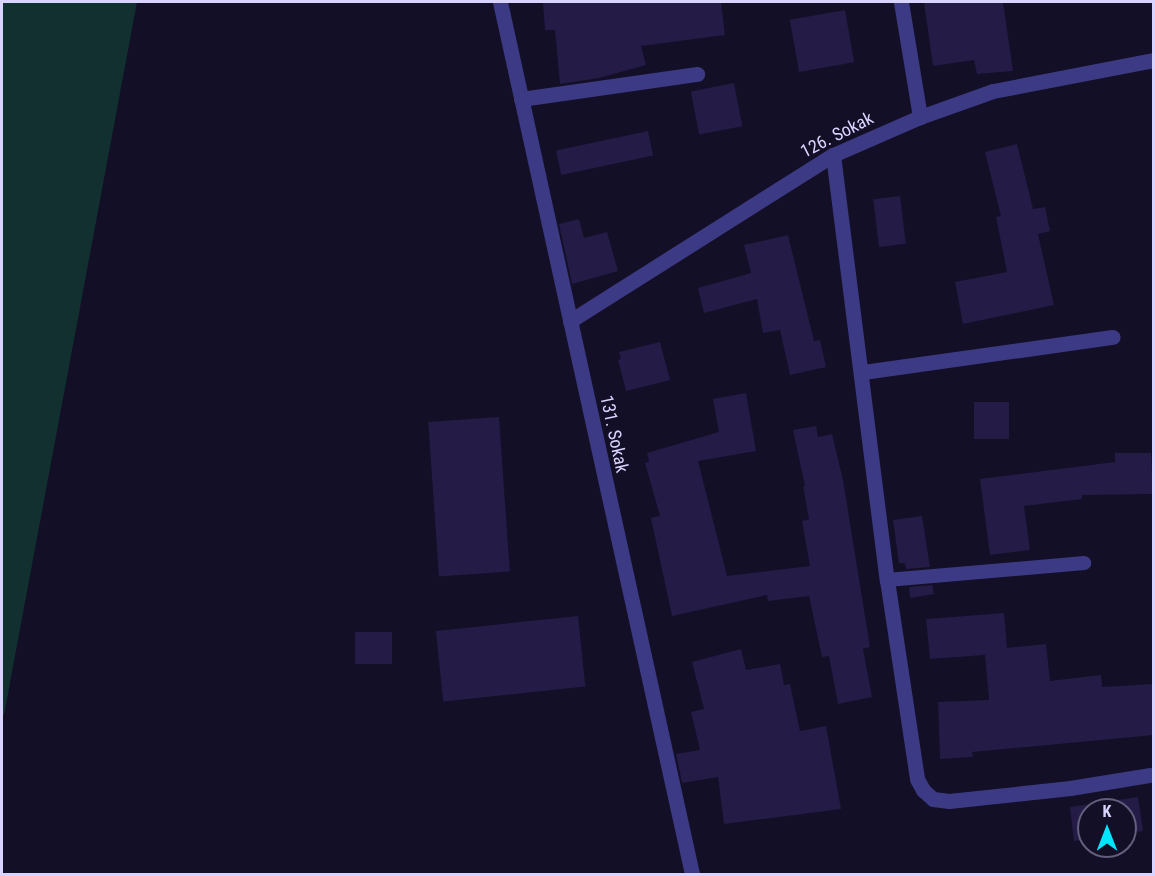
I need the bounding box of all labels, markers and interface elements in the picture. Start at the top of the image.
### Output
street label: 126. Sokak [797,108,877,162]
street label: 131. Sokak [595,393,633,475]
north arrow [1077,798,1137,858]
text: K [1103,802,1111,821]

